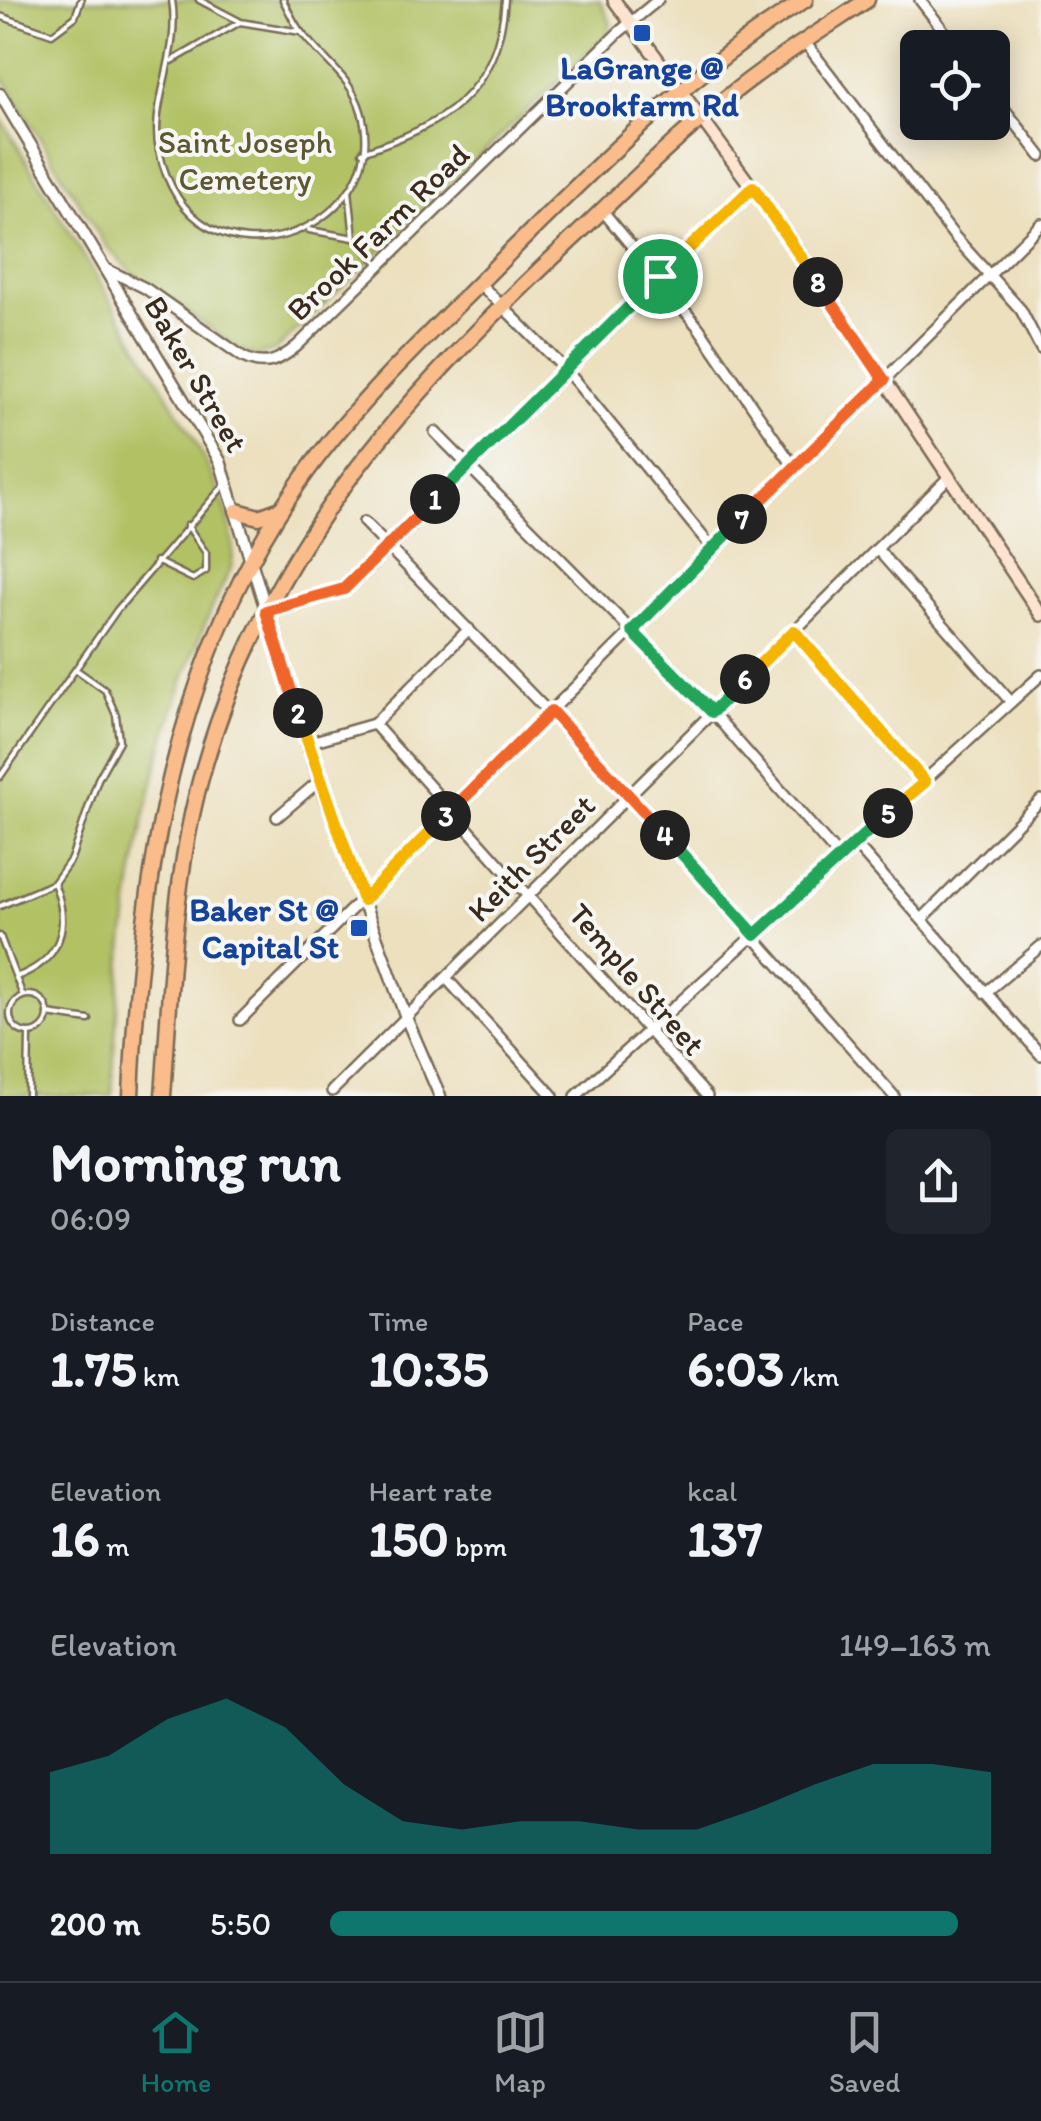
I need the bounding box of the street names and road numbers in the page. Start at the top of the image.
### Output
street label: Brook Farm Road [279,135,477,329]
street label: Baker Street [136,289,256,459]
street label: Keith Street [459,786,603,930]
street label: Temple Street [561,895,713,1063]

